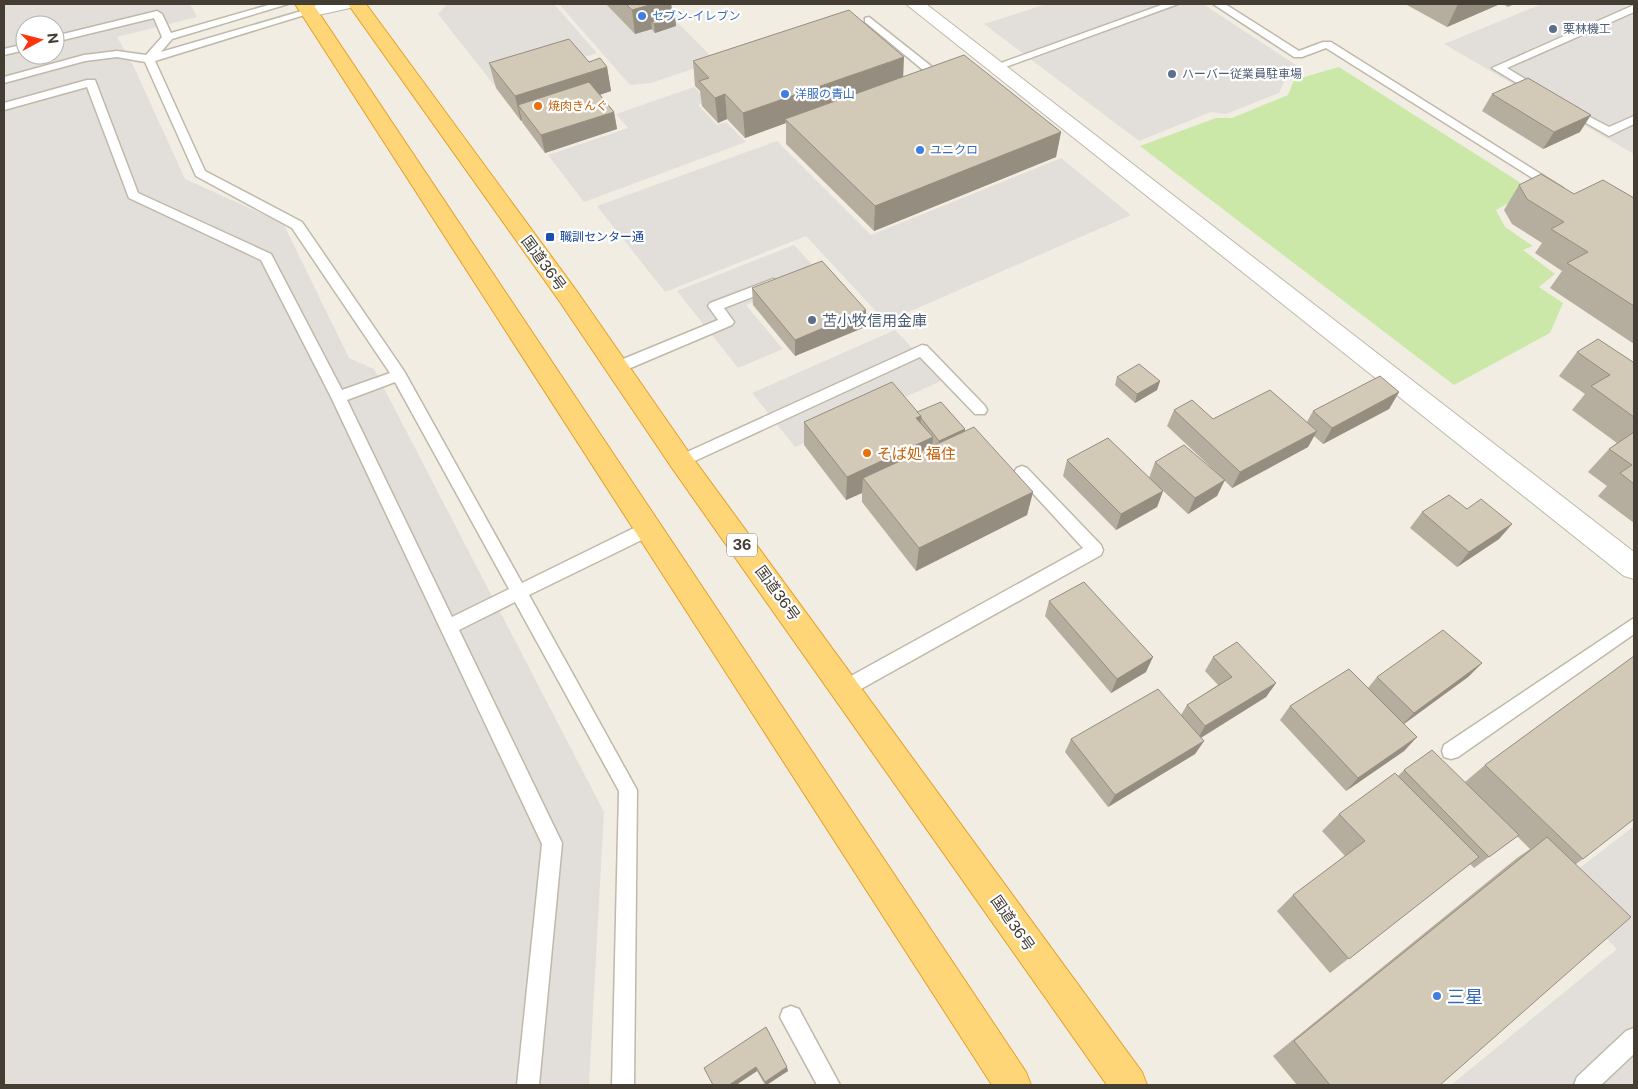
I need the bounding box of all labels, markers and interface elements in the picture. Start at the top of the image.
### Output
place label: セブン-イレブン [652,9,741,23]
marker: セブン-イレブン [636,10,648,22]
north arrow [15,15,65,65]
place label: 栗林機工 [1563,22,1611,36]
marker: 栗林機工 [1547,23,1559,35]
text: N [44,32,62,45]
place label: ハーバー従業員駐車場 [1182,67,1302,81]
marker: ハーバー従業員駐車場 [1166,68,1178,80]
place label: 洋服の青山 [795,87,855,101]
marker: 洋服の青山 [779,88,791,100]
place label: 焼肉きんぐ [548,99,608,113]
marker: 焼肉きんぐ [532,100,544,112]
place label: ユニクロ [930,143,978,157]
marker: ユニクロ [914,144,926,156]
place label: 職訓センター通 [560,230,644,244]
marker: 職訓センター通 [544,231,556,243]
street label: 国道36号 [518,232,570,294]
place label: 苫小牧信用金庫 [822,312,927,329]
marker: 苫小牧信用金庫 [806,314,818,326]
place label: そば処 福住 [877,445,956,462]
marker: そば処 福住 [861,447,873,459]
road number: 36 [727,534,757,556]
street label: 国道36号 [752,562,804,624]
street label: 国道36号 [988,892,1038,954]
place label: 三星 [1447,986,1483,1007]
marker: 三星 [1431,990,1443,1002]

